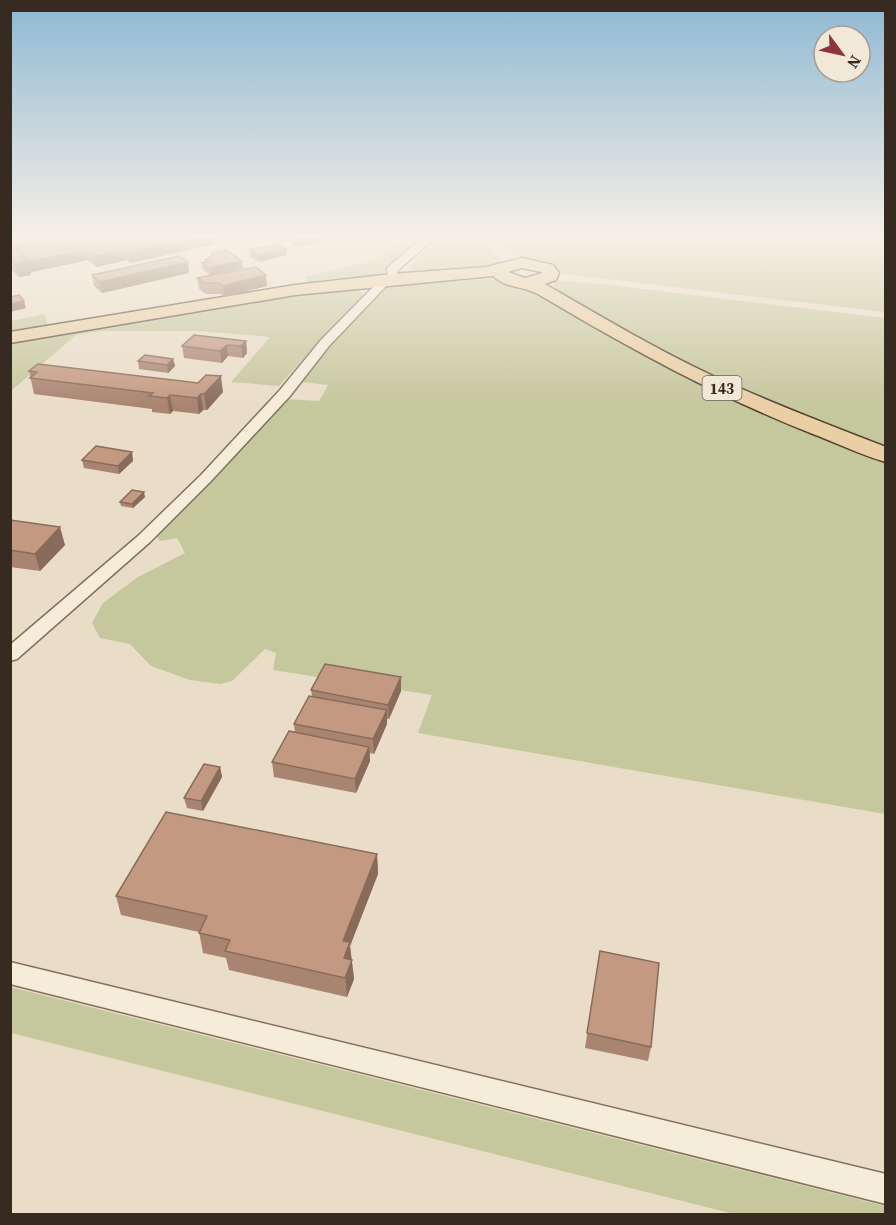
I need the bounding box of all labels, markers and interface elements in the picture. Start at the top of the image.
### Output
north arrow [812,24,872,84]
text: N [842,51,867,73]
road number: 143 [702,376,742,400]

